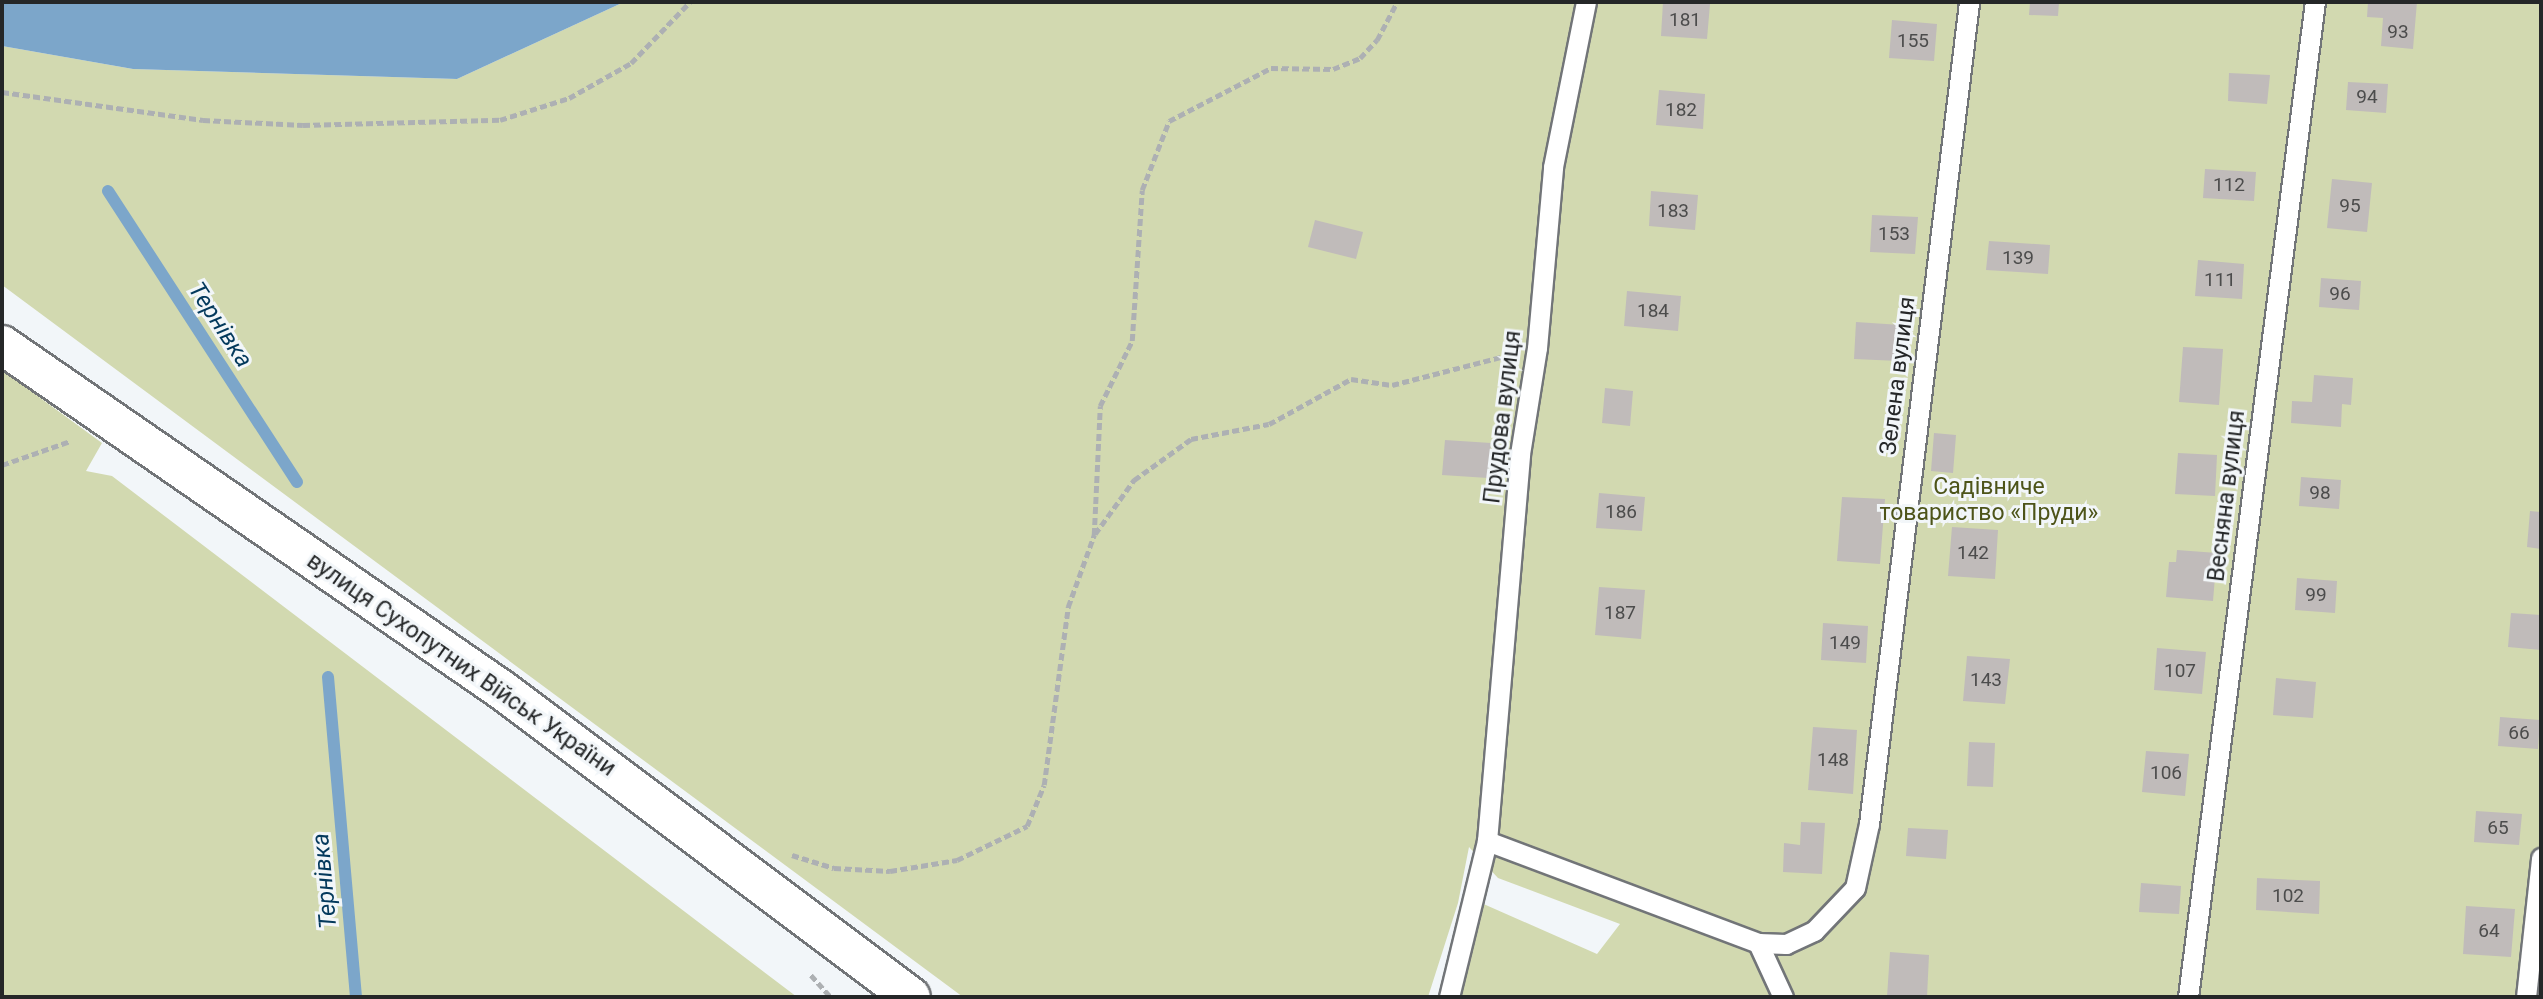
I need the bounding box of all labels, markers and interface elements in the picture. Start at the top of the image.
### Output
house number: 181 [1669,9,1701,31]
house number: 93 [2387,21,2409,43]
house number: 155 [1897,30,1929,52]
house number: 94 [2356,86,2378,108]
house number: 182 [1665,99,1697,121]
house number: 112 [2213,174,2245,196]
house number: 95 [2339,195,2361,217]
house number: 183 [1657,200,1689,222]
house number: 153 [1878,223,1910,245]
house number: 139 [2002,247,2034,269]
house number: 111 [2204,269,2236,291]
water label: Тернівка [182,277,258,373]
house number: 96 [2329,283,2351,305]
street label: Зелена вулиця [1875,295,1921,457]
house number: 184 [1637,300,1669,322]
street label: Прудова вулиця [1479,329,1527,505]
street label: Весняна вулиця [2203,409,2251,583]
park label: Садівниче товариство «Пруди» [1880,473,2098,527]
house number: 98 [2309,482,2331,504]
house number: 186 [1605,501,1637,523]
house number: 142 [1957,542,1989,564]
street label: вулиця Сухопутних Військ України [301,547,621,783]
house number: 99 [2305,584,2327,606]
house number: 187 [1604,602,1636,624]
house number: 149 [1829,632,1861,654]
house number: 107 [2164,660,2196,682]
house number: 143 [1970,669,2002,691]
house number: 66 [2508,722,2530,744]
house number: 148 [1817,749,1849,771]
house number: 106 [2150,762,2182,784]
house number: 65 [2487,817,2509,839]
water label: Тернівка [306,832,344,930]
house number: 102 [2272,885,2304,907]
house number: 64 [2478,920,2500,942]

